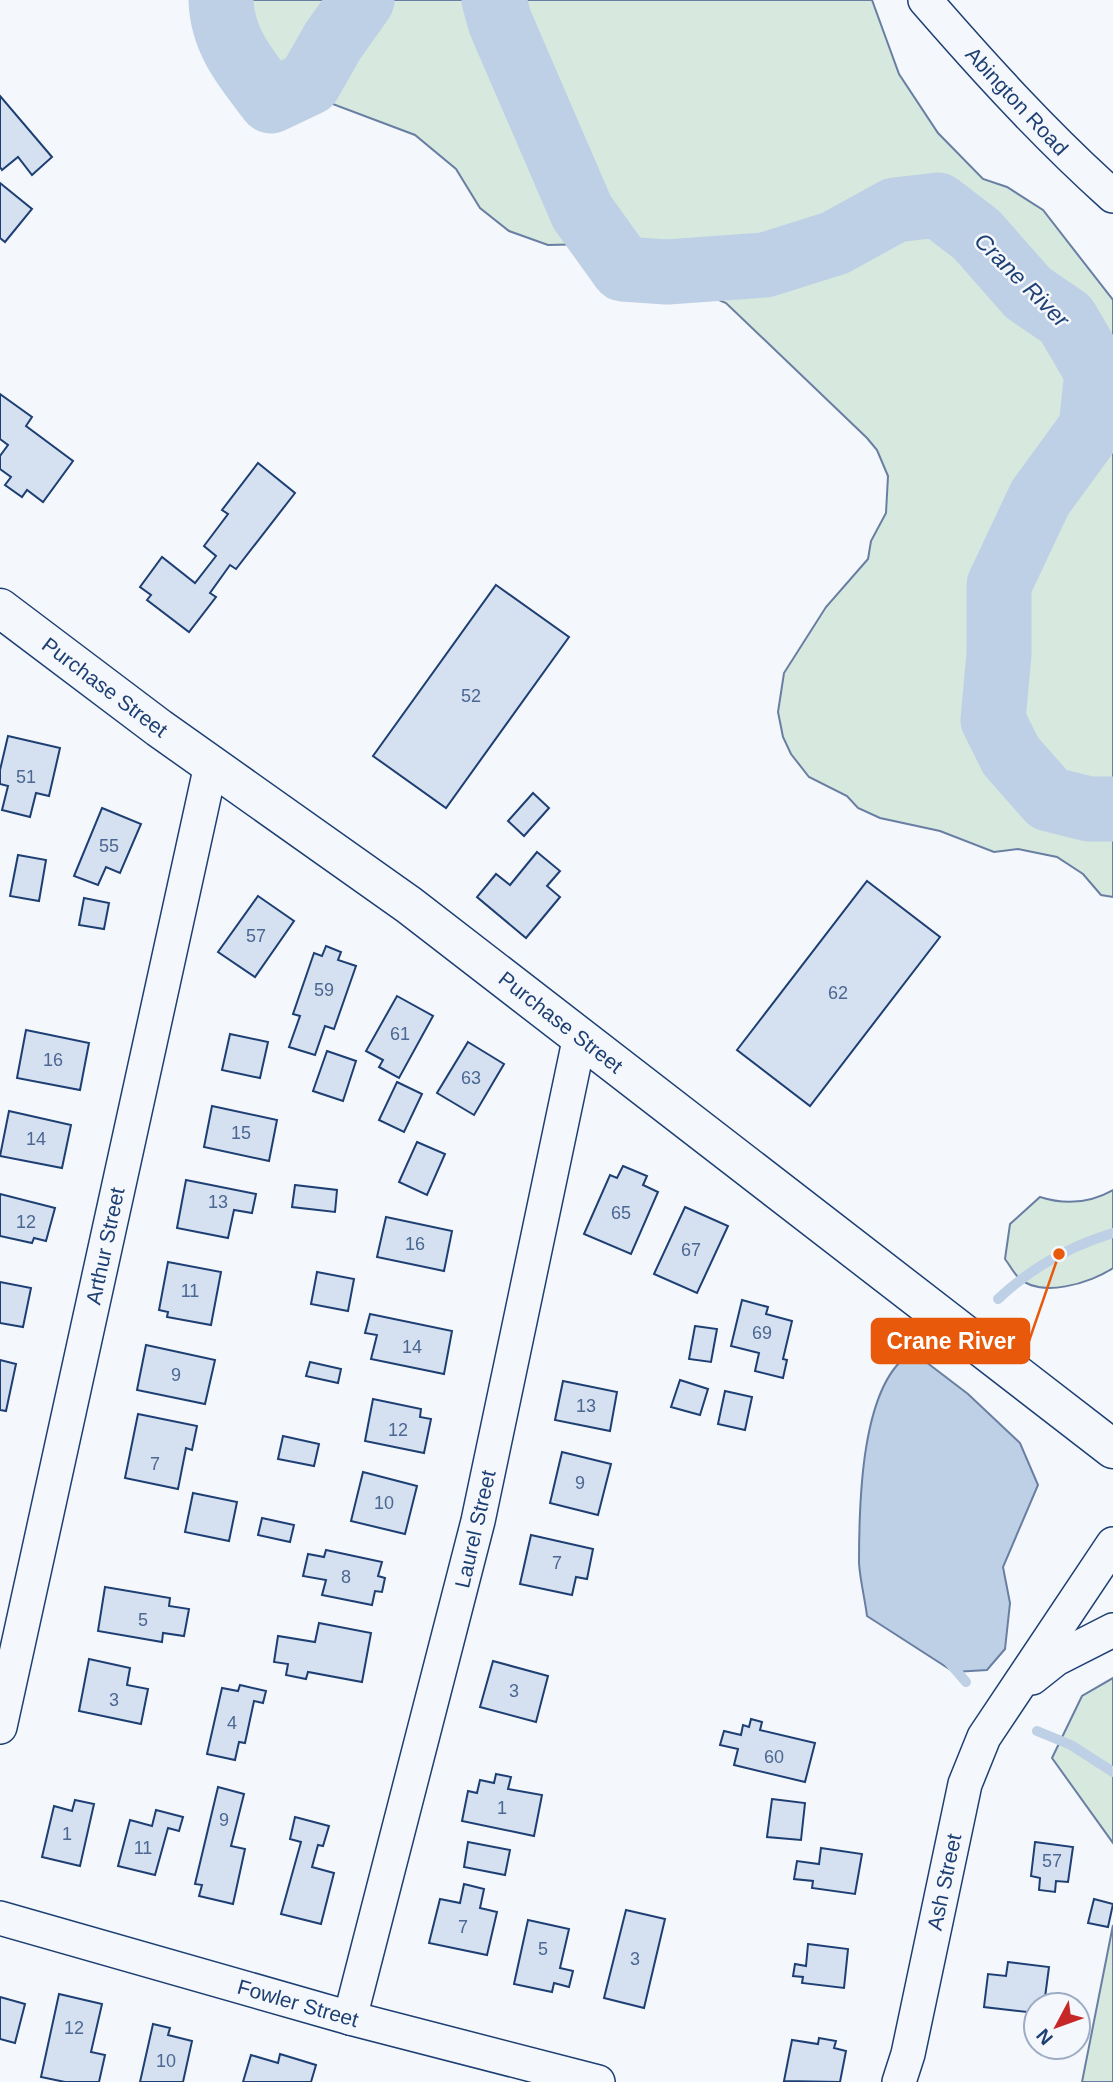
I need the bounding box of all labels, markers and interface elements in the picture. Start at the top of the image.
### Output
street label: Abington Road [961,42,1073,160]
water label: Crane River [969,227,1076,334]
street label: Purchase Street [38,633,172,742]
house number: 52 [461,686,481,706]
house number: 51 [16,767,36,787]
house number: 55 [99,836,119,856]
house number: 57 [246,926,266,946]
street label: Purchase Street [495,967,628,1078]
house number: 59 [314,980,334,1000]
house number: 62 [828,983,848,1003]
house number: 61 [390,1024,410,1044]
house number: 16 [43,1050,63,1070]
house number: 63 [461,1068,481,1088]
house number: 15 [231,1123,251,1143]
house number: 14 [26,1129,46,1149]
street label: Arthur Street [81,1185,129,1307]
house number: 13 [208,1192,228,1212]
house number: 65 [611,1203,631,1223]
house number: 12 [16,1212,36,1232]
house number: 16 [405,1234,425,1254]
house number: 67 [681,1240,701,1260]
house number: 11 [181,1281,199,1301]
callout: Crane River [872,1319,1029,1363]
house number: 69 [752,1323,772,1343]
text: Crane River [886,1328,1016,1354]
house number: 14 [402,1337,422,1357]
house number: 9 [171,1365,181,1385]
house number: 13 [576,1396,596,1416]
house number: 12 [388,1420,408,1440]
house number: 7 [150,1454,160,1474]
street label: Laurel Street [450,1468,500,1590]
house number: 9 [575,1473,585,1493]
house number: 10 [374,1493,394,1513]
house number: 7 [552,1553,562,1573]
house number: 8 [341,1567,351,1587]
house number: 5 [138,1610,148,1630]
house number: 3 [509,1681,519,1701]
house number: 3 [109,1690,119,1710]
house number: 4 [227,1713,237,1733]
house number: 60 [764,1747,784,1767]
house number: 1 [497,1798,507,1818]
house number: 9 [219,1810,229,1830]
house number: 1 [62,1824,72,1844]
street label: Ash Street [923,1832,965,1932]
house number: 11 [134,1838,152,1858]
house number: 57 [1042,1851,1062,1871]
house number: 7 [458,1917,468,1937]
house number: 5 [538,1939,548,1959]
house number: 3 [630,1949,640,1969]
street label: Fowler Street [235,1975,361,2031]
north arrow [1022,1991,1092,2061]
house number: 12 [64,2018,84,2038]
text: N [1032,2025,1057,2049]
house number: 10 [156,2051,176,2071]

